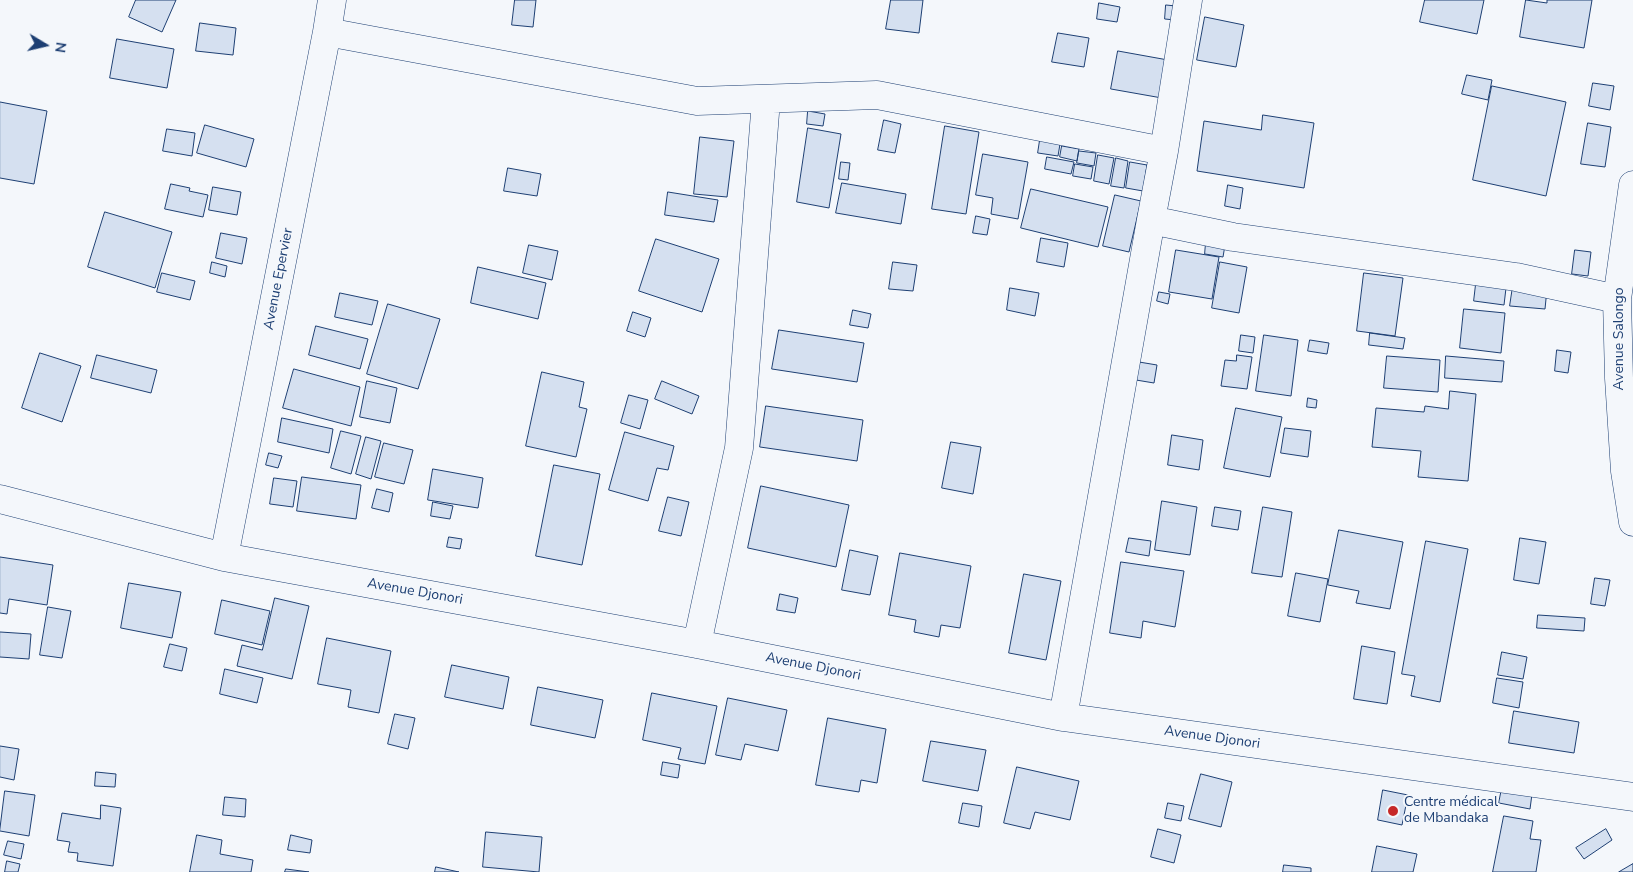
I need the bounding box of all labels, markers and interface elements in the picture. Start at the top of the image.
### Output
north arrow [20,20,70,70]
text: N [50,41,71,54]
street label: Avenue Epervier [261,227,297,331]
street label: Avenue Salongo [1612,287,1628,391]
street label: Avenue Djonori [366,575,464,609]
street label: Avenue Djonori [764,650,862,684]
street label: Avenue Djonori [1163,723,1261,753]
place label: Centre médical de Mbandaka [1404,795,1498,828]
marker: Centre médical de Mbandaka [1386,804,1400,818]

